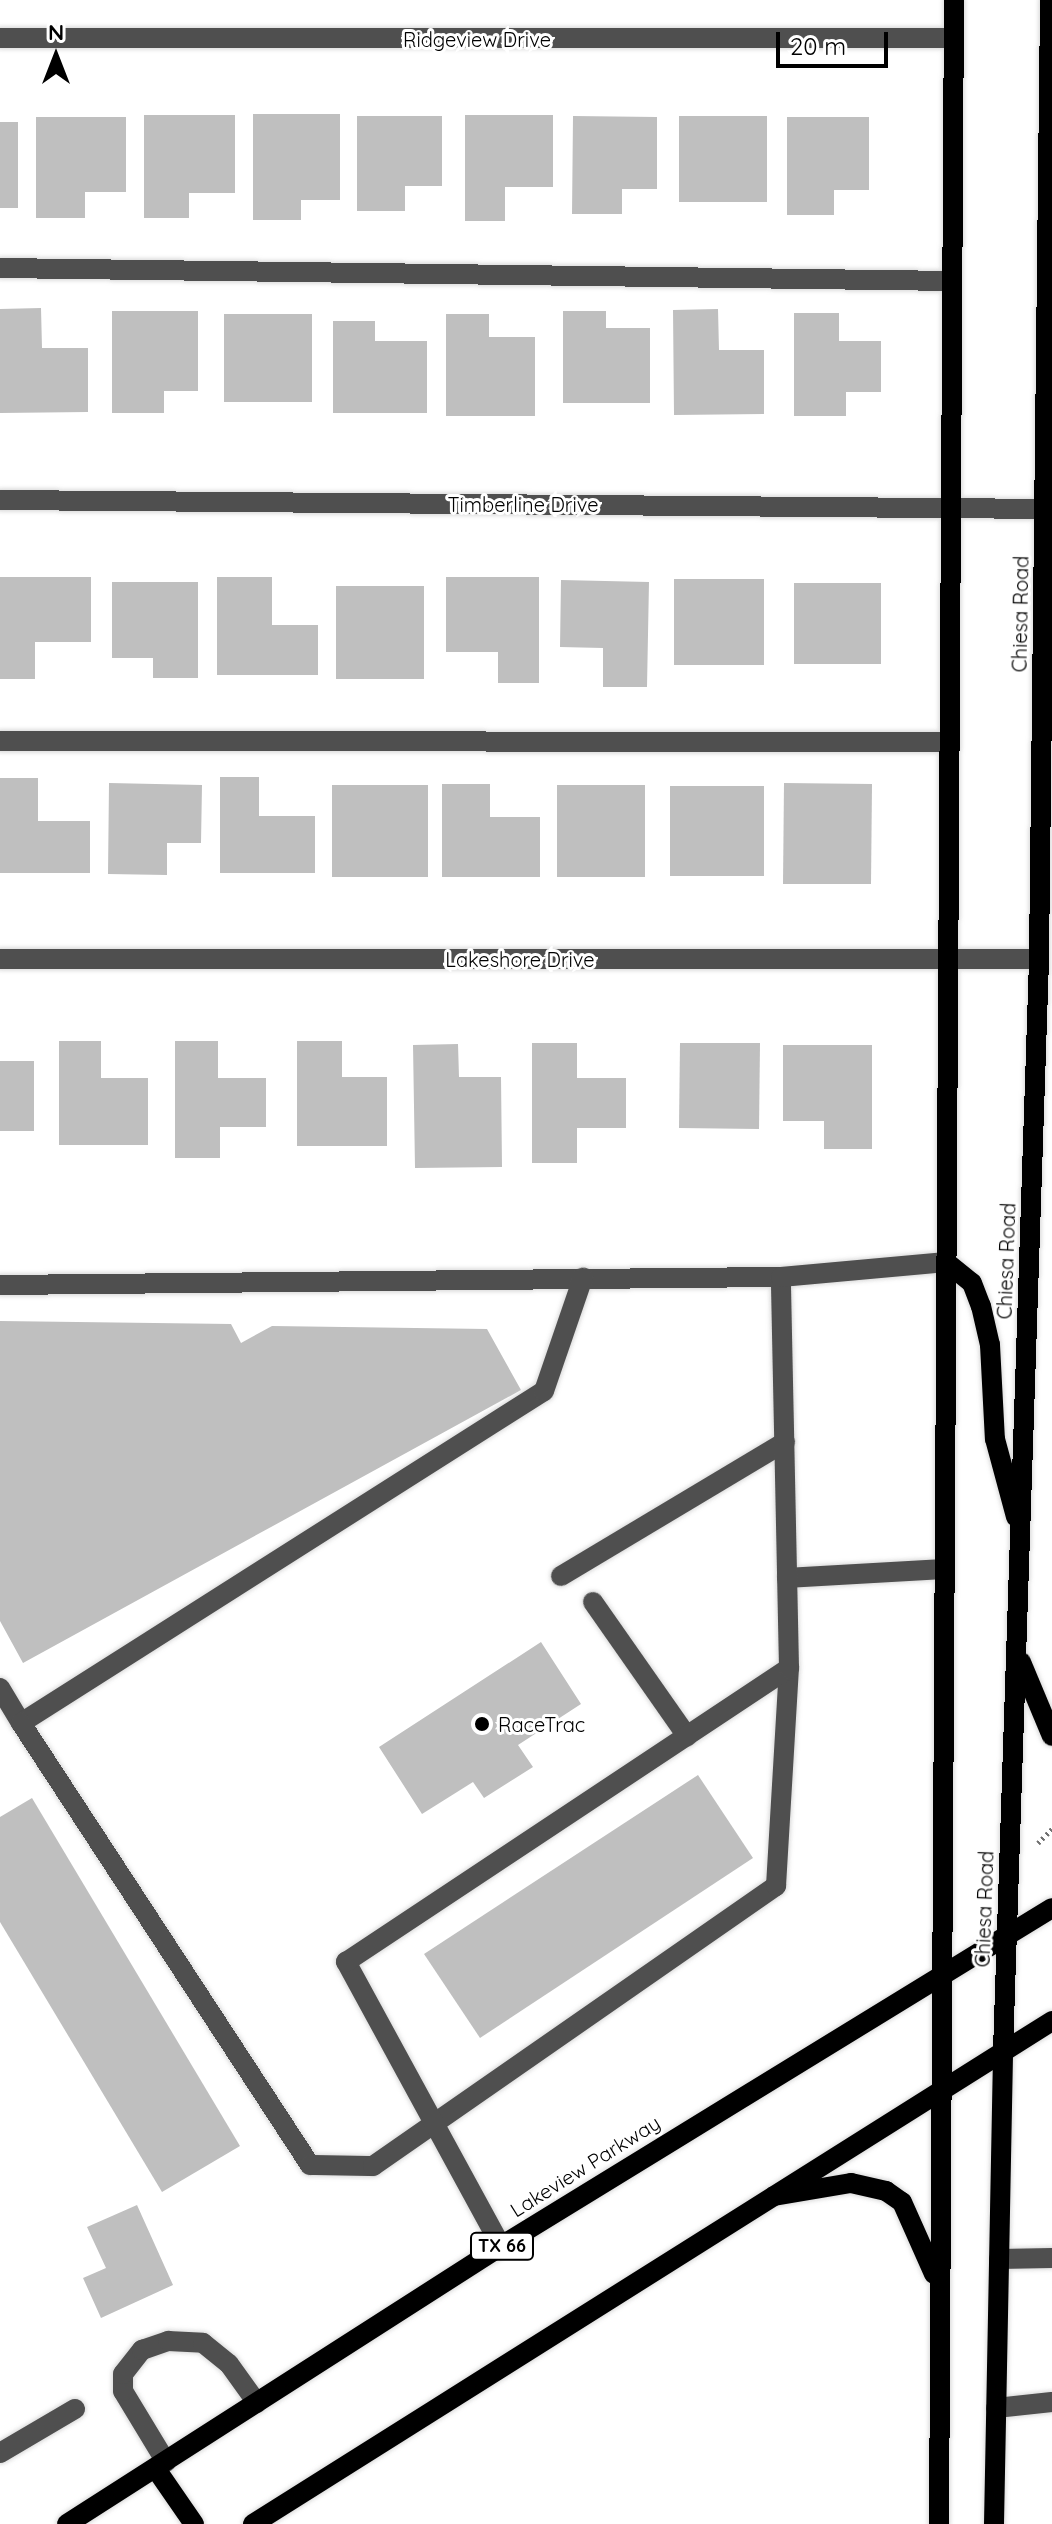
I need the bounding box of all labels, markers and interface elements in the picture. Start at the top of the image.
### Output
north arrow [16,16,96,96]
scale bar [780,16,892,66]
text: N [48,18,64,46]
street label: Ridgeview Drive [403,27,551,51]
text: 20 m [790,31,846,61]
street label: Timberline Drive [447,492,599,516]
street label: Chiesa Road [1007,555,1033,673]
street label: Lakeshore Drive [445,947,595,971]
street label: Chiesa Road [992,1202,1020,1320]
place label: RaceTrac [498,1712,585,1736]
marker: RaceTrac [473,1715,491,1733]
street label: Chiesa Road [970,1850,998,1968]
street label: Lakeview Parkway [506,2110,664,2222]
road number: TX 66 [468,2232,536,2260]

